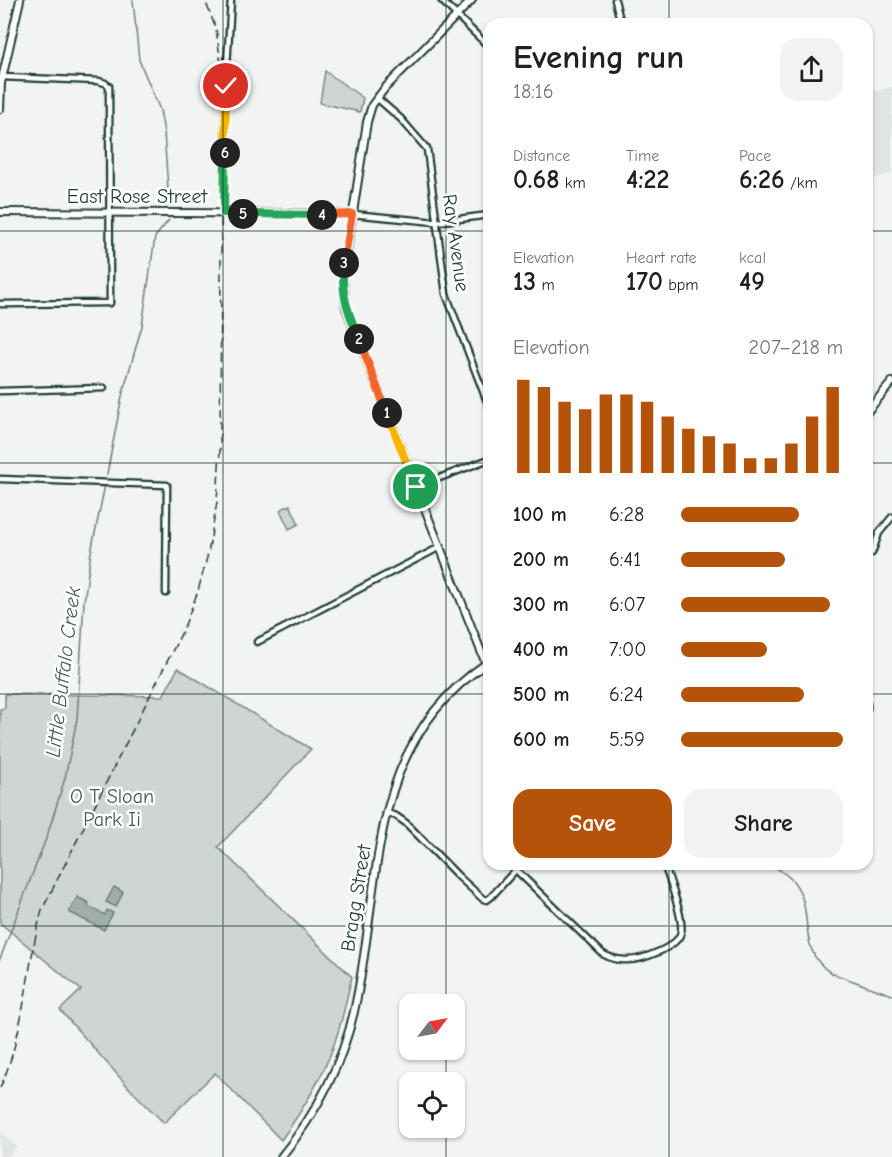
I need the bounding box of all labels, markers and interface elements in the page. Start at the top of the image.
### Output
text: Evening run [513,38,684,76]
button: share [780,38,843,101]
pin [200,60,251,111]
icon: check [209,69,242,102]
text: 18:16 [513,80,554,103]
pin: 6 [210,138,240,168]
text: 6 [221,144,229,162]
text: Distance [513,147,570,165]
text: Time [626,147,659,165]
text: Pace [739,147,771,165]
text: 0.68 [513,165,560,195]
text: 4:22 [626,165,669,195]
text: 6:26 [739,165,785,195]
text: km [560,174,586,192]
text: /km [785,174,818,192]
street label: East Rose Street [67,185,208,208]
street label: Ray Avenue [438,193,474,293]
pin: 5 [228,199,258,229]
pin: 4 [307,200,337,230]
text: 5 [239,205,247,223]
text: 4 [318,206,326,224]
pin: 3 [329,248,359,278]
text: Elevation [513,249,574,267]
text: Heart rate [626,249,697,267]
text: kcal [739,249,766,267]
text: 3 [340,254,348,272]
text: 13 [513,267,536,297]
text: 170 [626,267,663,297]
text: 49 [739,267,765,297]
text: m [536,276,555,294]
text: bpm [663,276,698,294]
pin: 2 [344,324,374,354]
text: 2 [355,330,363,348]
text: Elevation [513,336,590,359]
text: 207–218 m [749,336,843,359]
pin: 1 [372,398,402,428]
text: 1 [384,404,390,422]
pin [390,461,441,512]
icon: arrive [399,470,432,503]
text: 100 m [513,503,567,526]
text: 6:28 [609,503,644,526]
text: 200 m [513,548,569,571]
text: 6:41 [609,548,641,571]
water label: Little Buffalo Creek [41,585,85,759]
text: 300 m [513,593,569,616]
text: 6:07 [609,593,645,616]
text: 400 m [513,638,568,661]
text: 7:00 [609,638,646,661]
text: 500 m [513,683,570,706]
text: 6:24 [609,683,644,706]
text: 600 m [513,728,569,751]
text: 5:59 [609,728,645,751]
park label: O T Sloan Park Ii [70,785,154,831]
button: Save [513,789,672,858]
button: Share [684,789,843,858]
street label: Bragg Street [336,841,376,953]
north arrow [399,994,465,1060]
map controls [399,994,465,1138]
button: locate [399,1072,465,1138]

